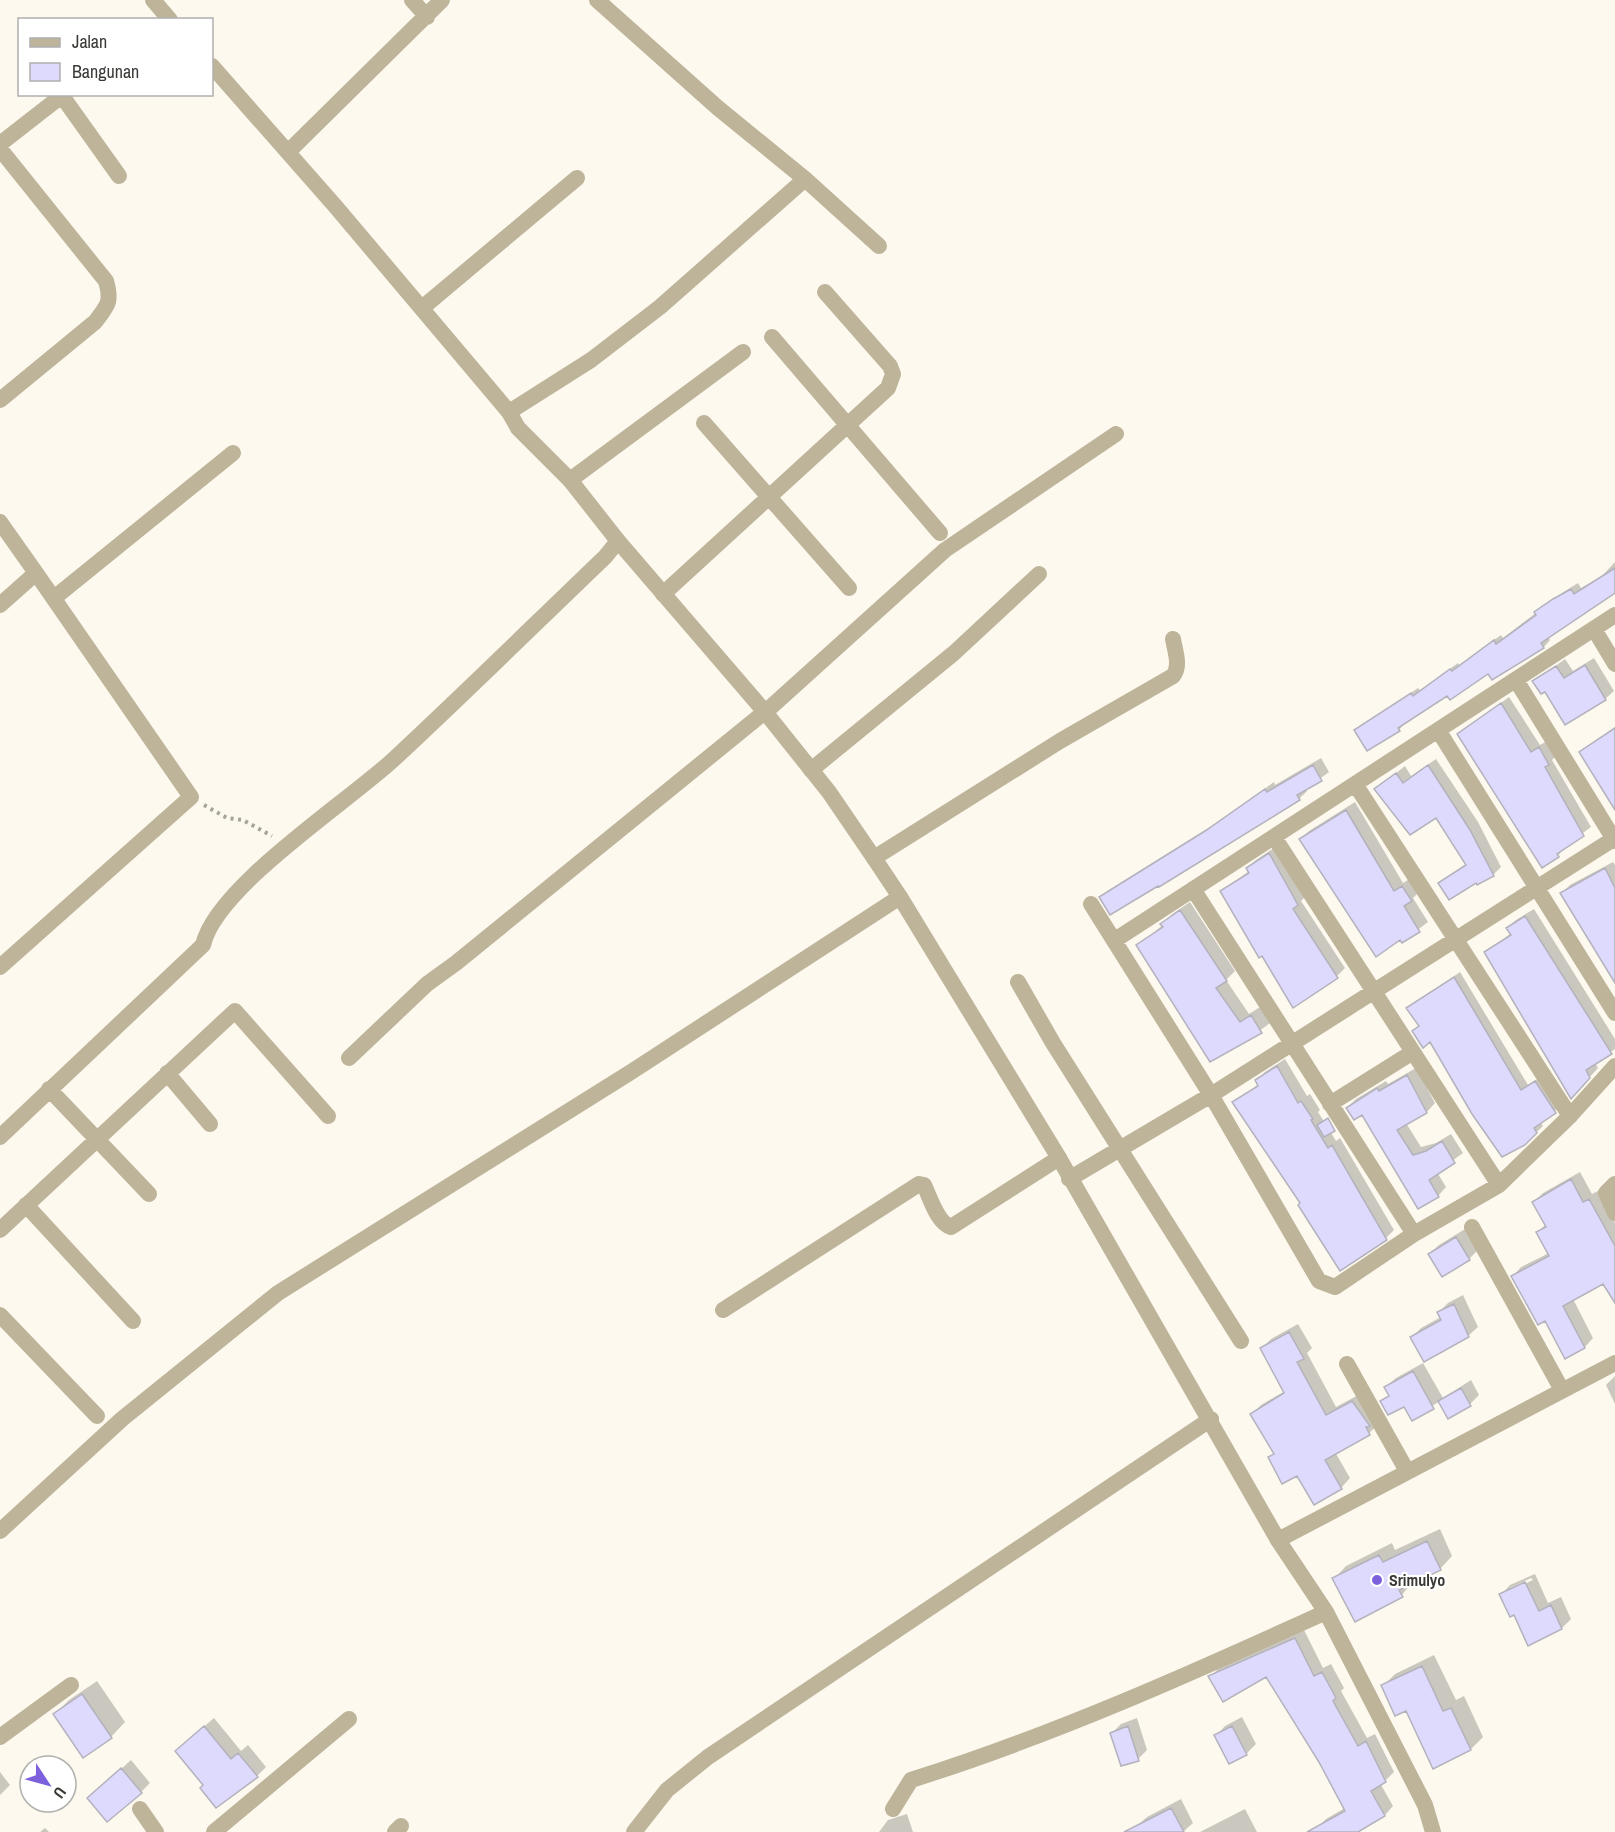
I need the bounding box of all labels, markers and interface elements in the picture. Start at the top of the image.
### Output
legend [18,18,213,96]
text: Jalan [72,29,107,54]
text: Bangunan [72,59,139,84]
place label: Srimulyo [1389,1569,1445,1591]
marker: Srimulyo [1370,1573,1384,1587]
north arrow [18,1754,78,1814]
text: U [48,1783,72,1803]

